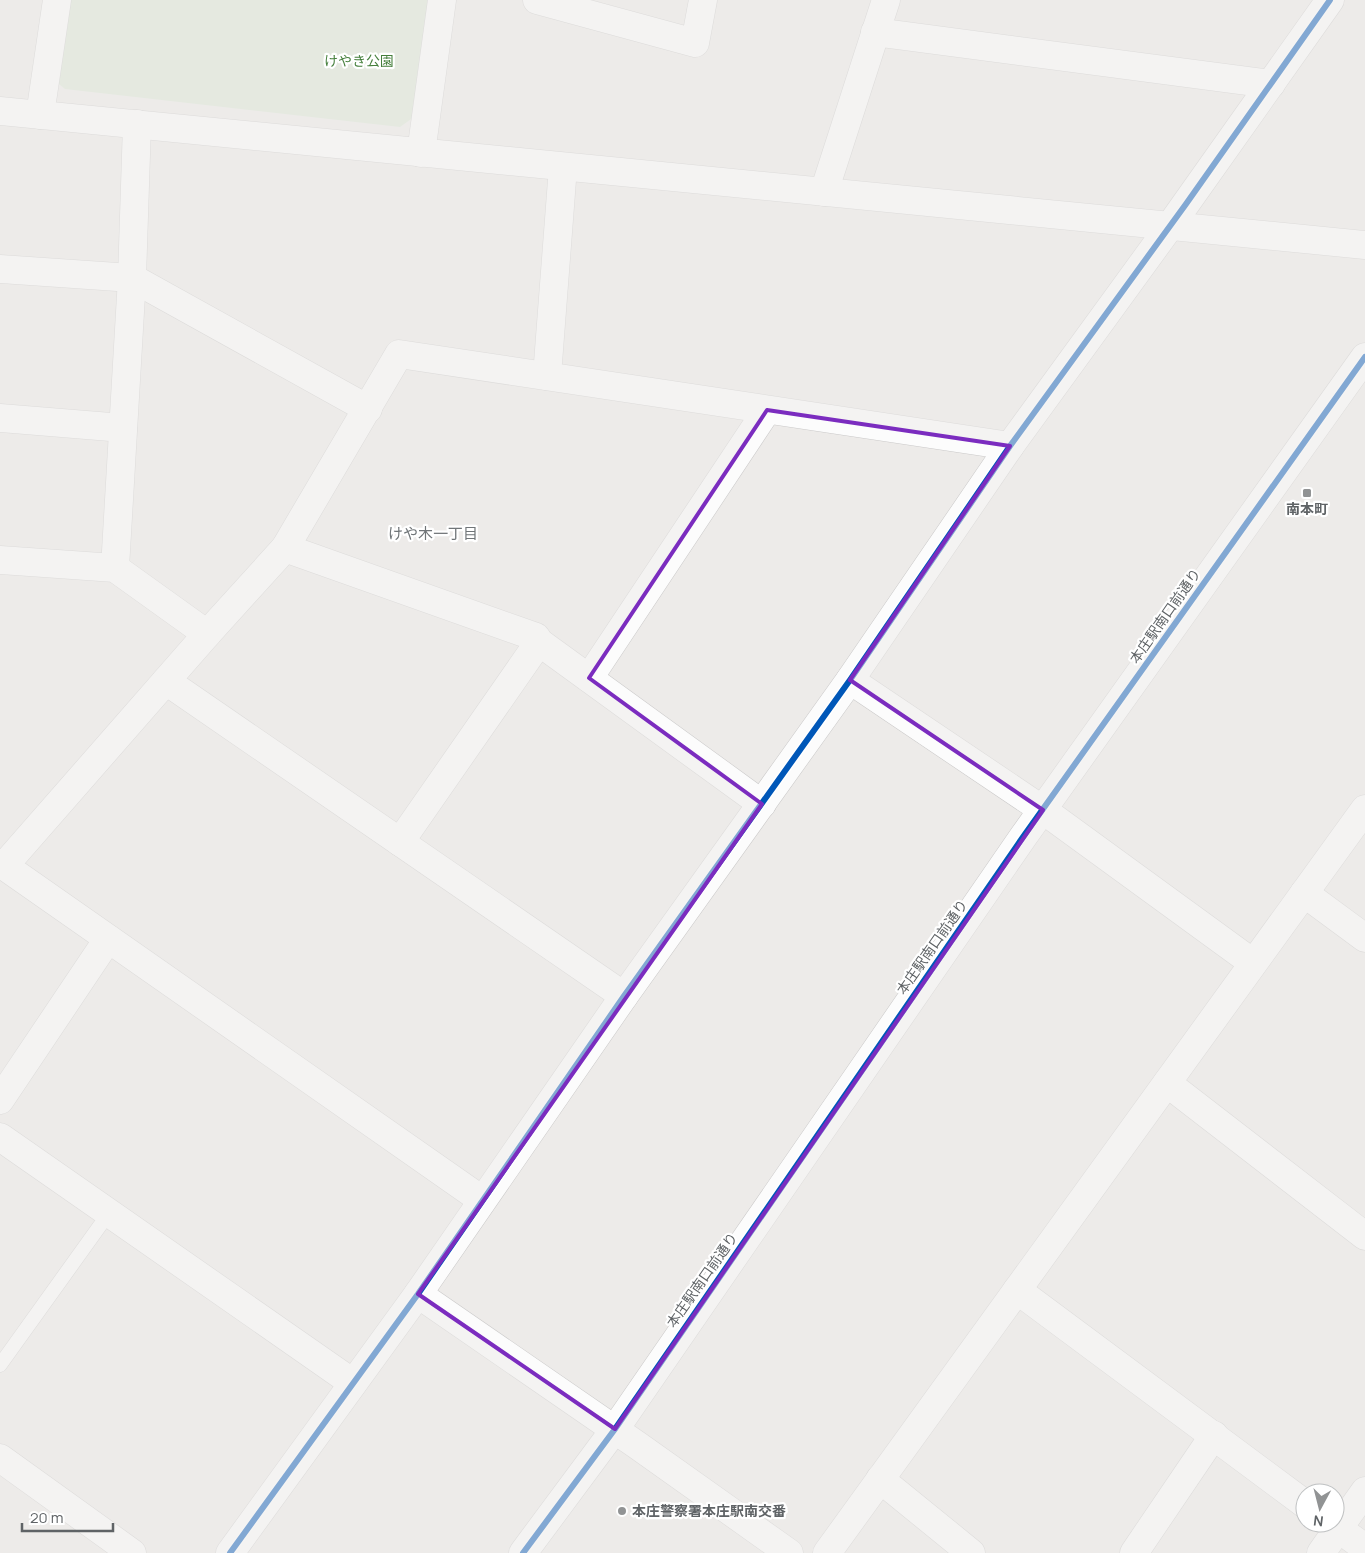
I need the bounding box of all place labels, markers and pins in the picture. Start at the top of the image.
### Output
marker: 南本町 [1301,487,1313,499]
place label: 南本町 [1286,499,1328,518]
place label: 本庄警察署本庄駅南交番 [632,1501,786,1520]
marker: 本庄警察署本庄駅南交番 [616,1505,628,1517]

